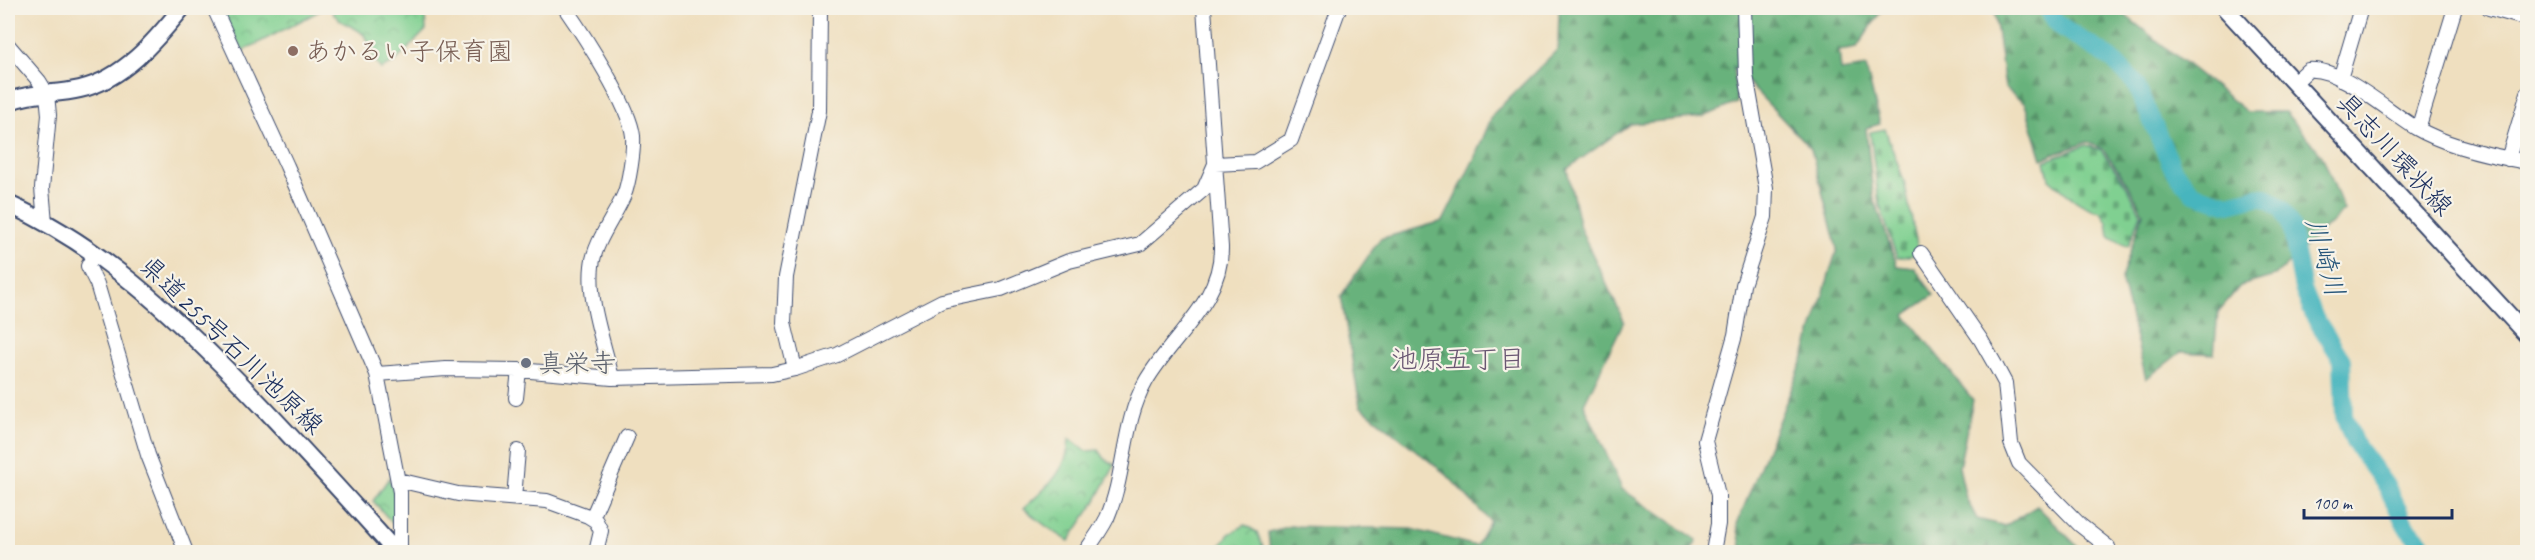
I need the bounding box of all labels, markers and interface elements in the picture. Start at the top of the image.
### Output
place label: あかるい子保育園 [305,35,513,68]
marker: あかるい子保育園 [286,44,300,58]
street label: 具志川環状線 [2329,86,2460,223]
water label: 川崎川 [2297,213,2353,301]
street label: 県道255号石川池原線 [133,249,331,442]
district label: 池原五丁目 [1391,342,1526,376]
place label: 真栄寺 [538,347,616,380]
marker: 真栄寺 [519,356,533,370]
scale bar [2304,482,2452,520]
text: 100 m [2313,492,2354,514]

